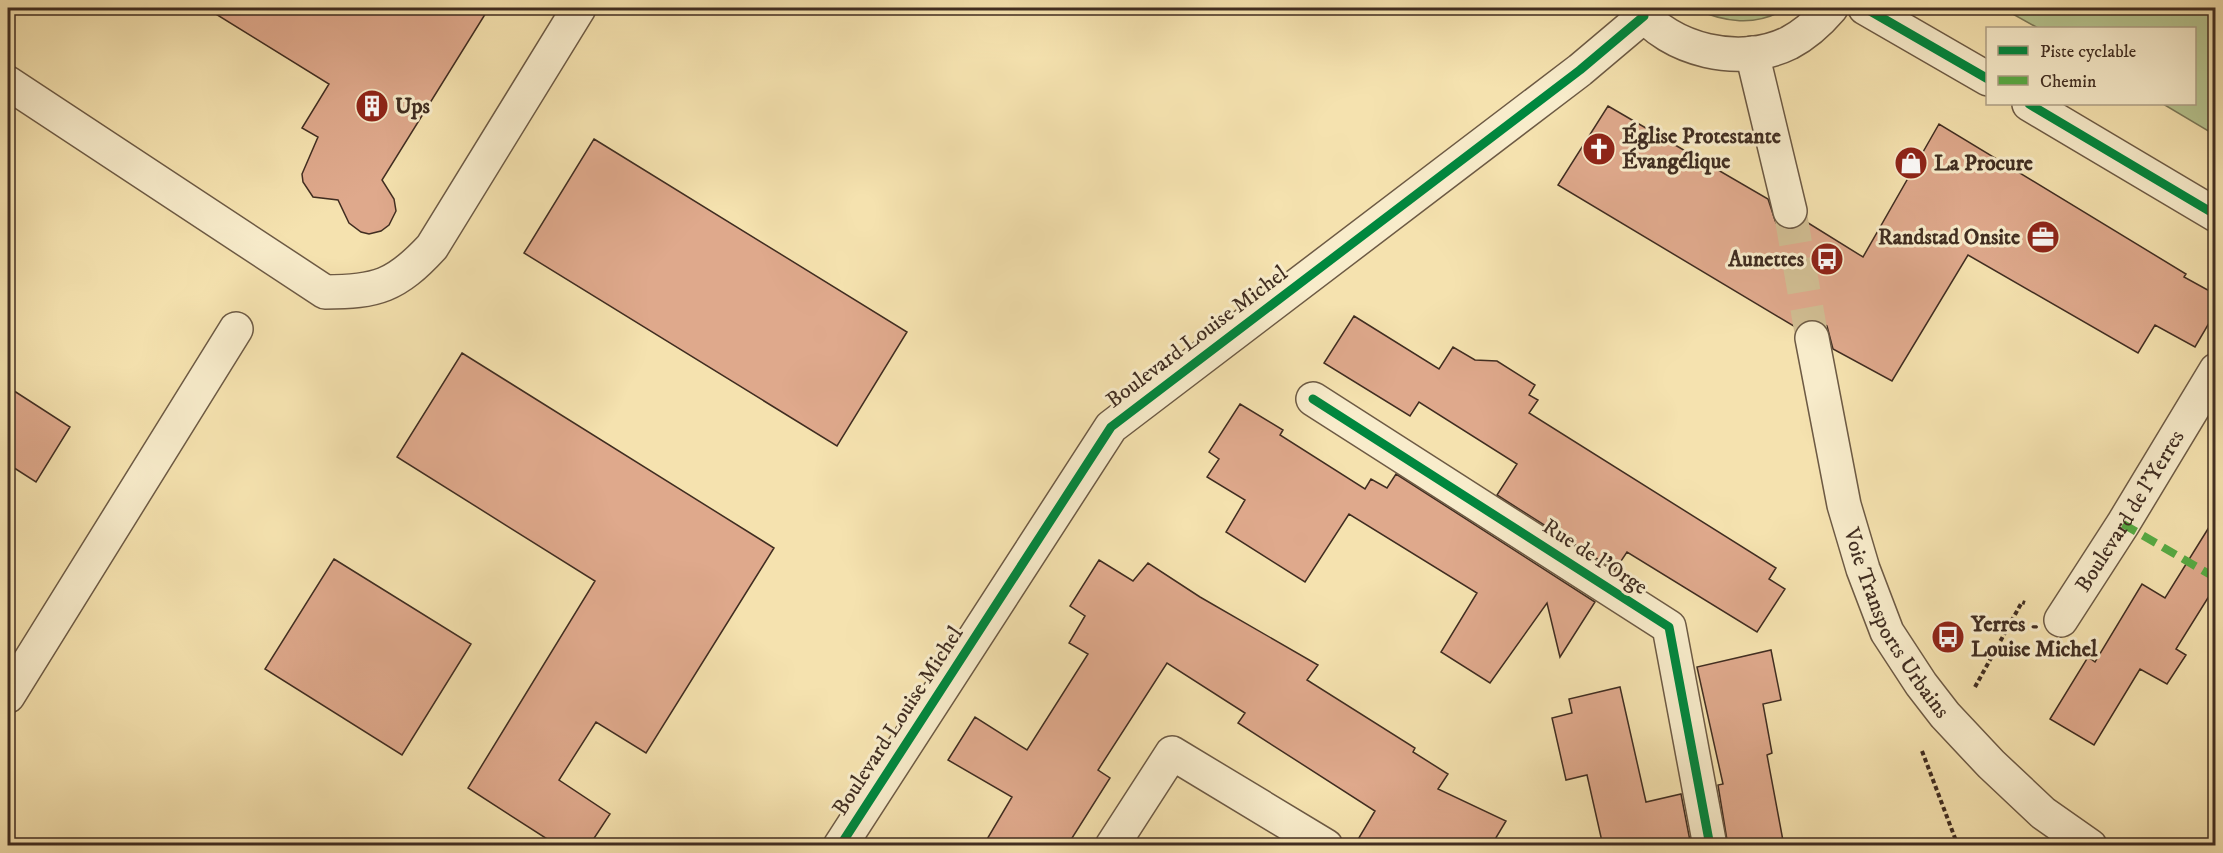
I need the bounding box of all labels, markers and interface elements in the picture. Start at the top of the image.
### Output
legend [1986,27,2196,105]
text: Piste cyclable [2040,41,2136,63]
text: Chemin [2040,71,2097,93]
building icon: Ups [354,88,390,124]
place label: Ups [395,93,431,120]
place label: Église Protestante Évangélique [1622,122,1781,175]
church icon: Église Protestante Évangélique [1581,131,1617,167]
shop icon: La Procure [1893,145,1929,181]
place label: La Procure [1934,150,2033,177]
office icon: Randstad Onsite [2025,219,2061,255]
place label: Randstad Onsite [1878,224,2020,251]
bus stop icon: Aunettes [1809,241,1845,277]
place label: Aunettes [1727,246,1805,273]
street label: Boulevard Louise Michel [1101,260,1293,414]
street label: Boulevard de l'Yerres [2069,425,2190,597]
street label: Rue de l'Orge [1537,513,1653,601]
street label: Voie Transports Urbains [1838,523,1956,723]
place label: Yerres - Louise Michel [1970,611,2098,663]
bus stop icon: Yerres - Louise Michel [1930,619,1966,655]
street label: Boulevard Louise Michel [827,621,969,821]

